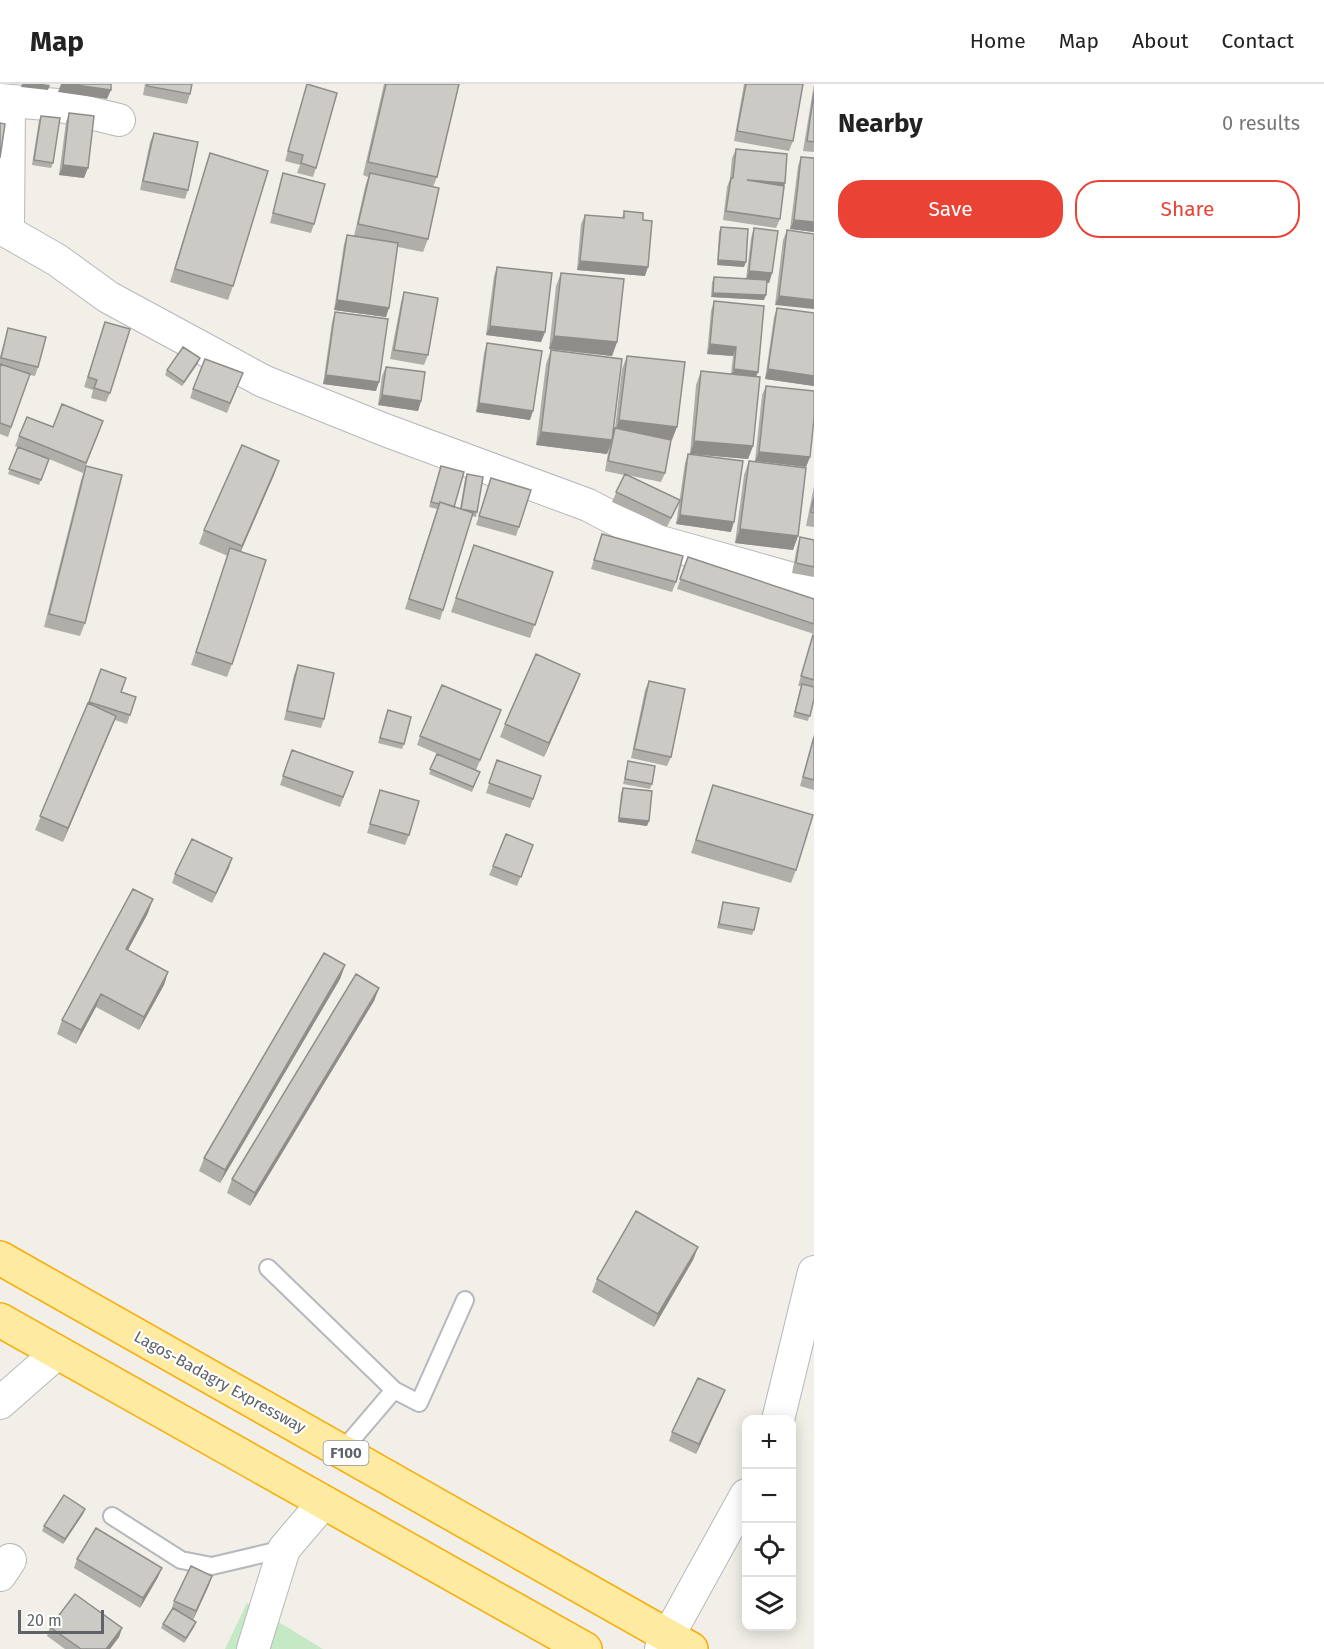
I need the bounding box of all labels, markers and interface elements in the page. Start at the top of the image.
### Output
text: Map [30,25,84,58]
text: Home [970,28,1026,54]
text: Map [1059,28,1099,54]
text: About [1132,28,1189,54]
text: Contact [1222,28,1294,54]
text: Nearby [838,108,923,139]
text: 0 results [1222,111,1300,135]
button: Save [838,180,1063,238]
button: Share [1075,180,1300,238]
street label: Lagos-Badagry Expressway [131,1327,309,1437]
map controls [742,1415,796,1631]
button: + [742,1415,796,1469]
road number: F100 [324,1441,368,1465]
button: − [742,1469,796,1523]
button: locate [742,1523,796,1577]
button: layers [742,1577,796,1631]
scale bar [18,1607,104,1634]
text: 20 m [27,1611,62,1630]

